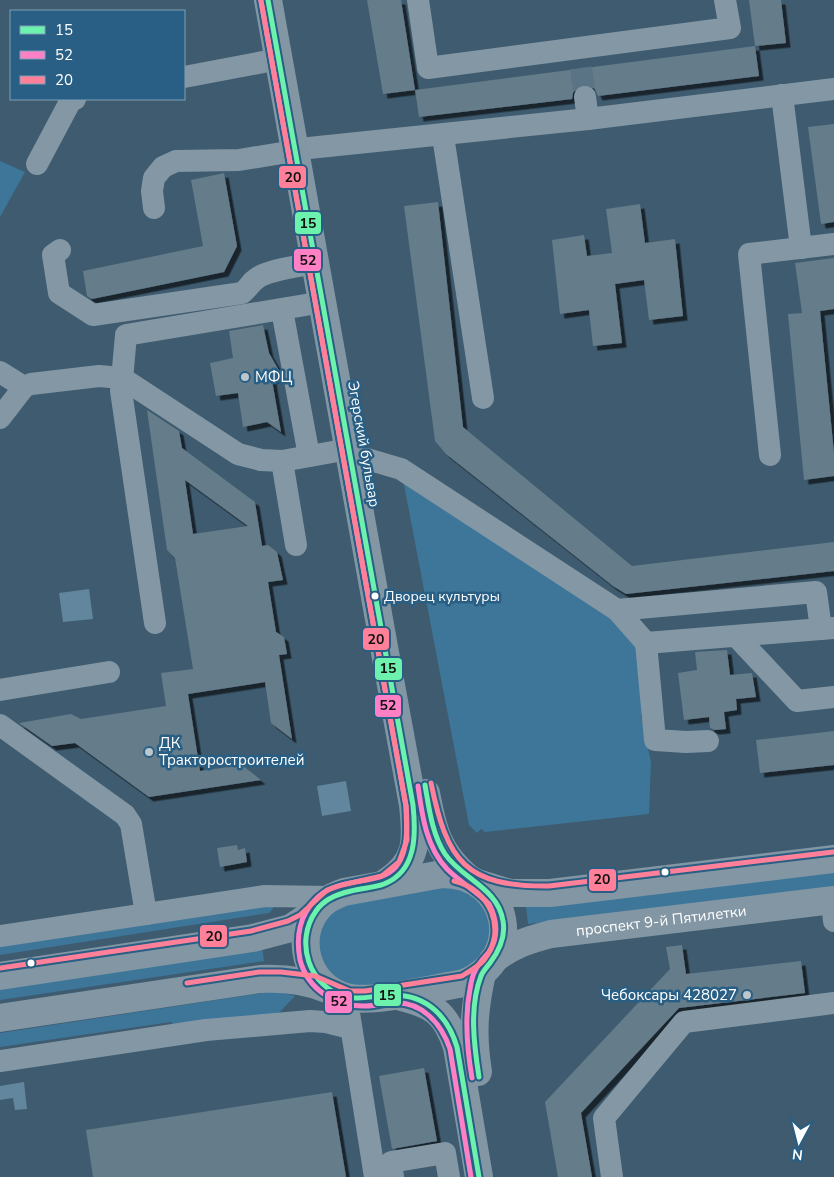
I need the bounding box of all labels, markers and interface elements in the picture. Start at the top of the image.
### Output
legend [10,10,185,100]
text: 15 [55,20,73,40]
text: 52 [55,45,73,65]
text: 20 [55,70,73,90]
line badge: 20 [278,165,307,189]
text: 20 [285,168,301,187]
line badge: 15 [294,211,322,235]
text: 15 [300,214,316,233]
line badge: 52 [293,248,322,272]
text: 52 [300,251,316,270]
place label: МФЦ [255,367,293,387]
marker: МФЦ [239,371,251,383]
street label: Эгерский бульвар [343,379,385,509]
place label: Дворец культуры [384,587,500,606]
marker: Дворец культуры [370,591,380,601]
line badge: 20 [362,627,390,651]
text: 20 [368,630,384,649]
line badge: 15 [374,657,403,681]
text: 15 [380,659,396,678]
line badge: 52 [374,694,402,718]
text: 52 [380,696,396,715]
place label: ДК Тракторостроителей [159,733,304,770]
marker: ДК Тракторостроителей [143,746,155,758]
unlabelled marker [660,867,670,877]
line badge: 20 [588,868,617,892]
text: 20 [594,870,610,889]
street label: проспект 9-й Пятилетки [575,901,747,941]
line badge: 20 [199,924,228,948]
text: 20 [206,927,222,946]
unlabelled marker [26,958,36,968]
line badge: 15 [373,983,402,1007]
place label: Чебоксары 428027 [601,985,737,1005]
text: 15 [379,986,395,1005]
marker: Чебоксары 428027 [741,989,753,1001]
line badge: 52 [324,990,353,1014]
text: 52 [331,992,347,1011]
north arrow [774,1117,824,1167]
text: N [791,1144,804,1164]

